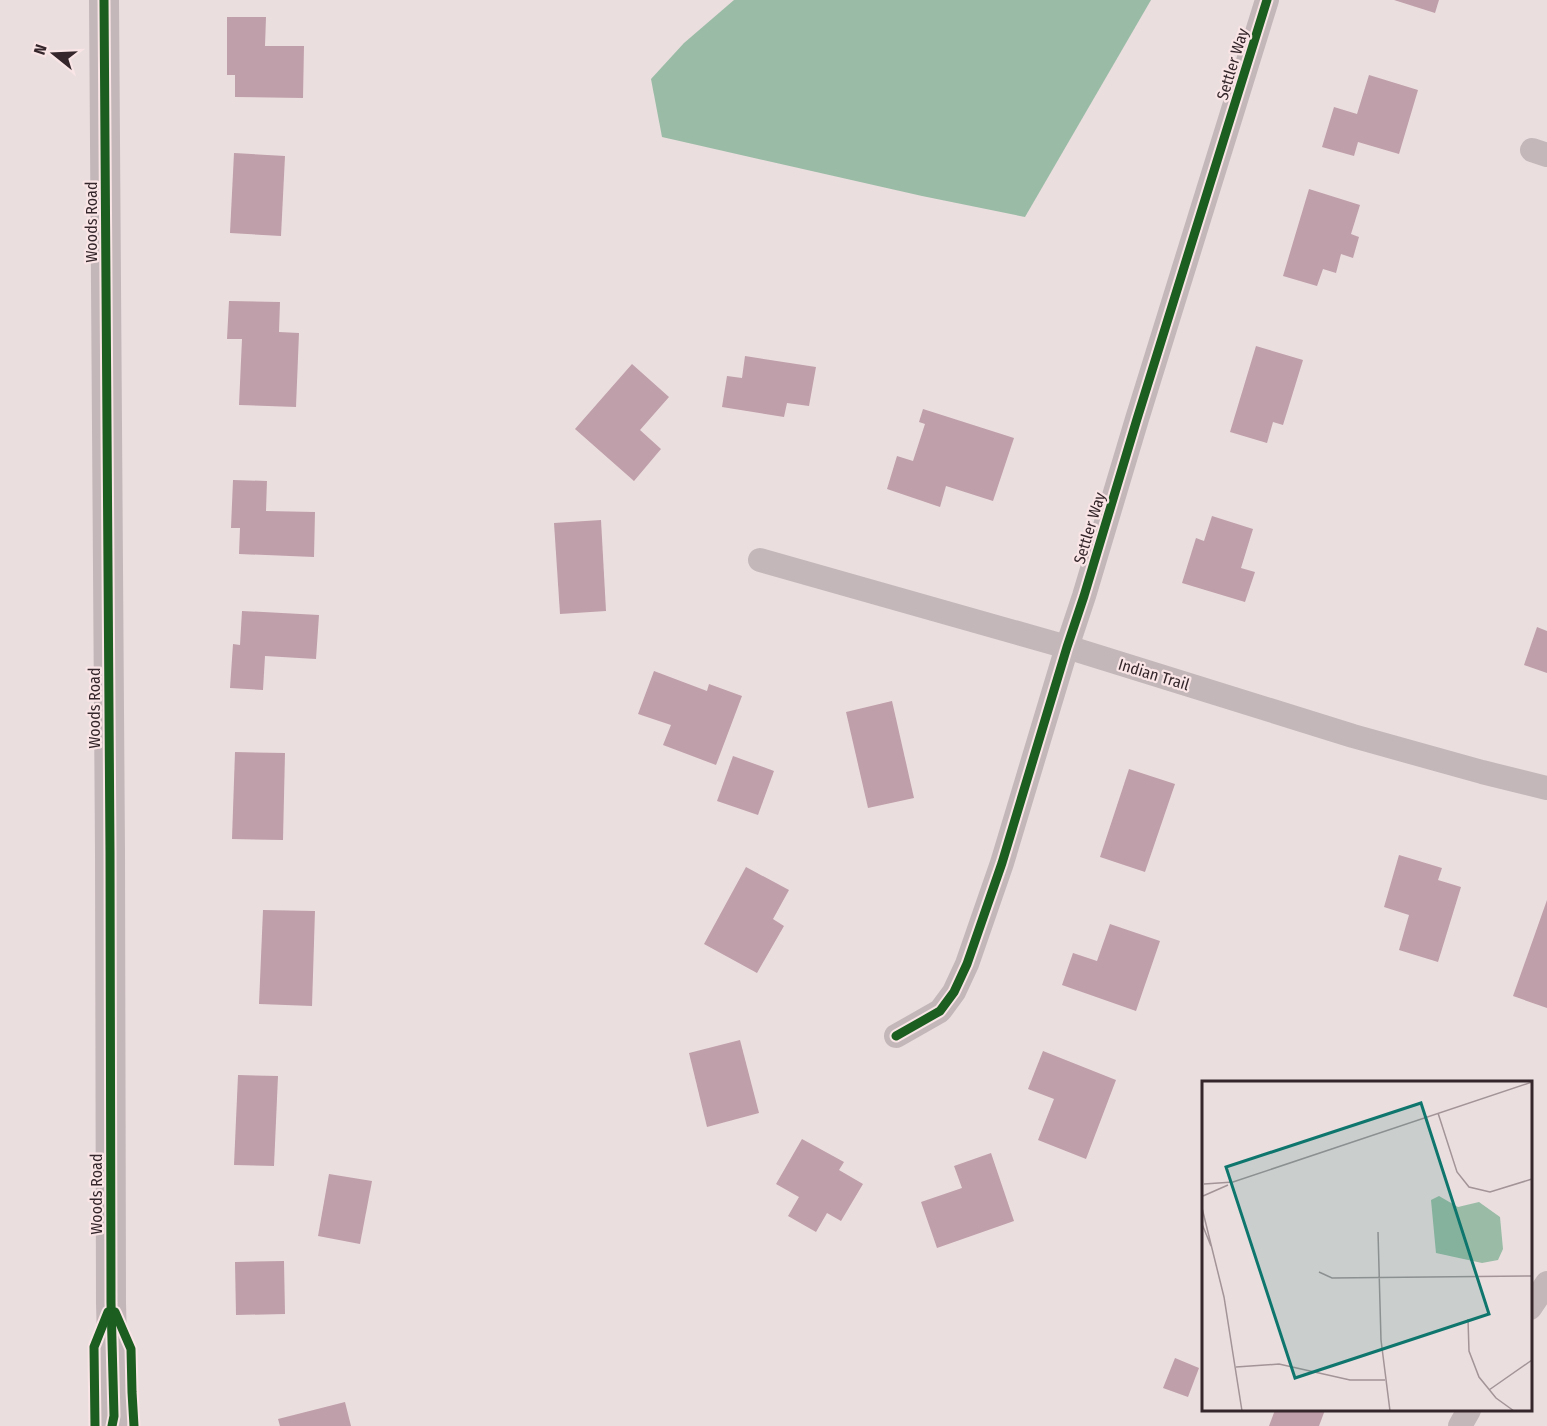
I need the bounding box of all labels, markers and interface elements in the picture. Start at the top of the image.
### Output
north arrow [24,24,84,84]
street label: Settler Way [1213,25,1253,102]
text: N [30,42,51,57]
street label: Woods Road [82,182,101,263]
street label: Settler Way [1070,489,1110,566]
street label: Indian Trail [1116,655,1192,694]
street label: Woods Road [85,668,104,749]
inset map [1202,1081,1532,1411]
street label: Woods Road [87,1154,106,1235]

